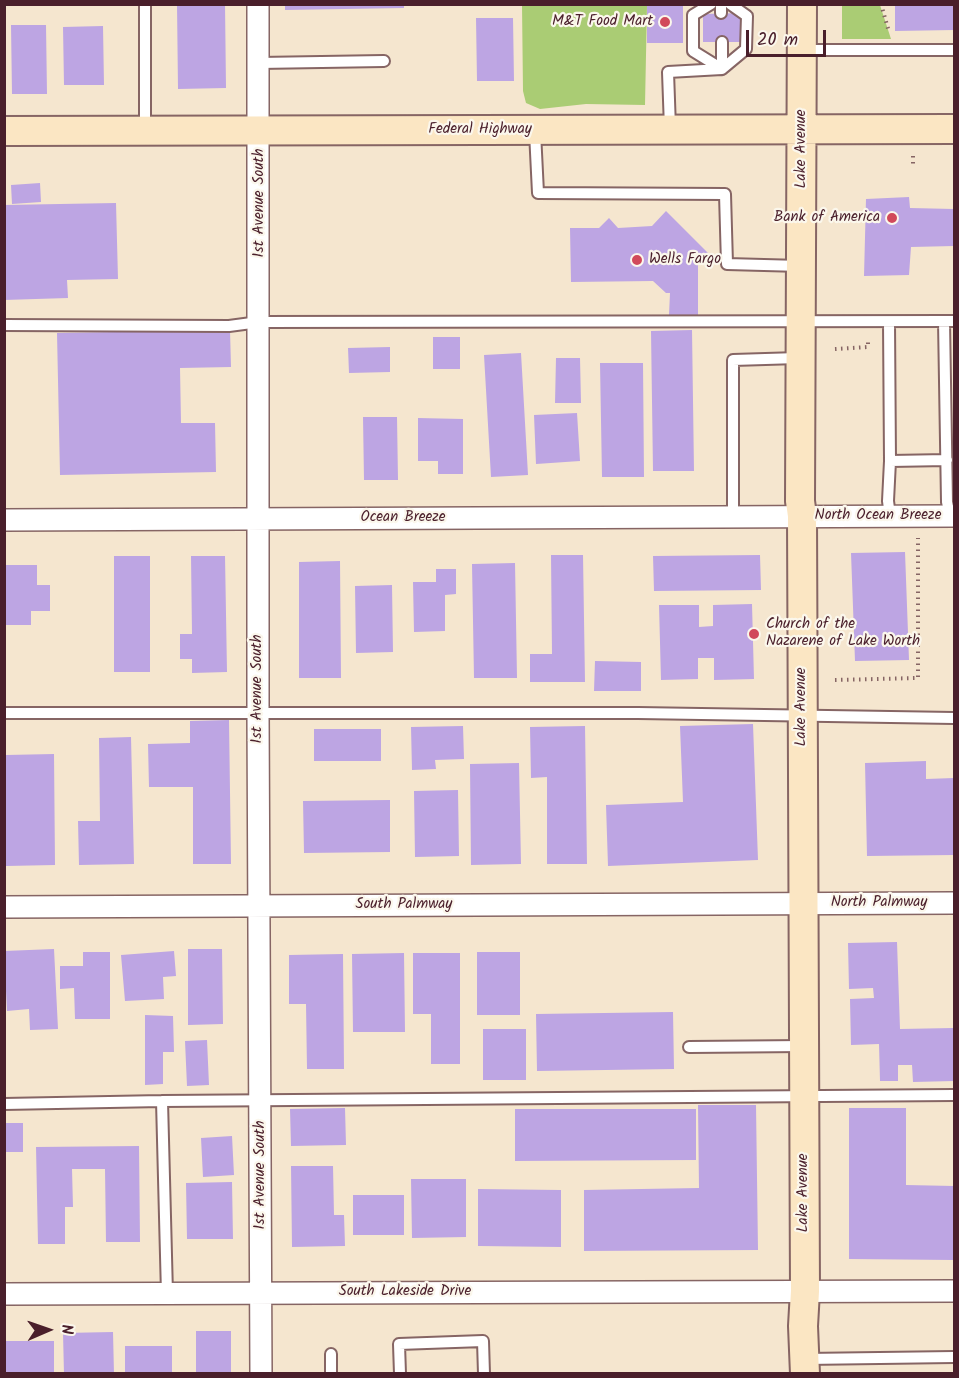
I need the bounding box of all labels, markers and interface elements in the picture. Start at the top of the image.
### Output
place label: M&T Food Mart [552,13,653,31]
marker: M&T Food Mart [658,15,672,29]
scale bar [749,18,828,56]
text: 20 m [757,26,798,55]
street label: Lake Avenue [793,109,811,189]
street label: Federal Highway [428,121,532,139]
street label: 1st Avenue South [251,149,269,257]
place label: Bank of America [774,209,880,227]
marker: Bank of America [885,211,899,225]
place label: Wells Fargo [649,251,721,269]
marker: Wells Fargo [630,253,644,267]
street label: North Ocean Breeze [815,507,941,525]
street label: Ocean Breeze [360,509,446,527]
place label: Church of the Nazarene of Lake Worth [766,616,920,651]
marker: Church of the Nazarene of Lake Worth [747,627,761,641]
street label: 1st Avenue South [249,635,267,743]
street label: Lake Avenue [793,667,811,747]
street label: North Palmway [831,894,927,912]
street label: South Palmway [356,896,452,914]
street label: 1st Avenue South [252,1121,270,1229]
street label: Lake Avenue [795,1153,813,1233]
street label: South Lakeside Drive [339,1283,471,1301]
north arrow [18,1300,78,1360]
text: N [54,1324,79,1335]

